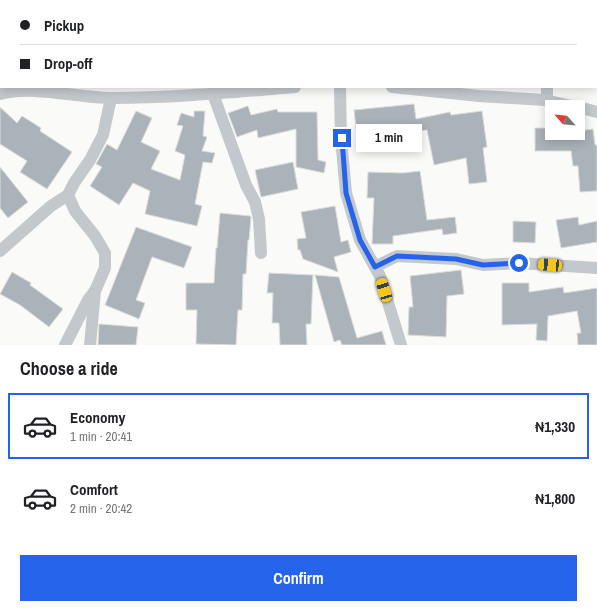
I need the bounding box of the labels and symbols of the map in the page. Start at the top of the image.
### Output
north arrow [545,100,585,140]
callout: 1 min [356,124,422,152]
route end [333,129,351,147]
route start [510,254,528,272]
car [538,258,562,272]
car [375,277,393,303]

